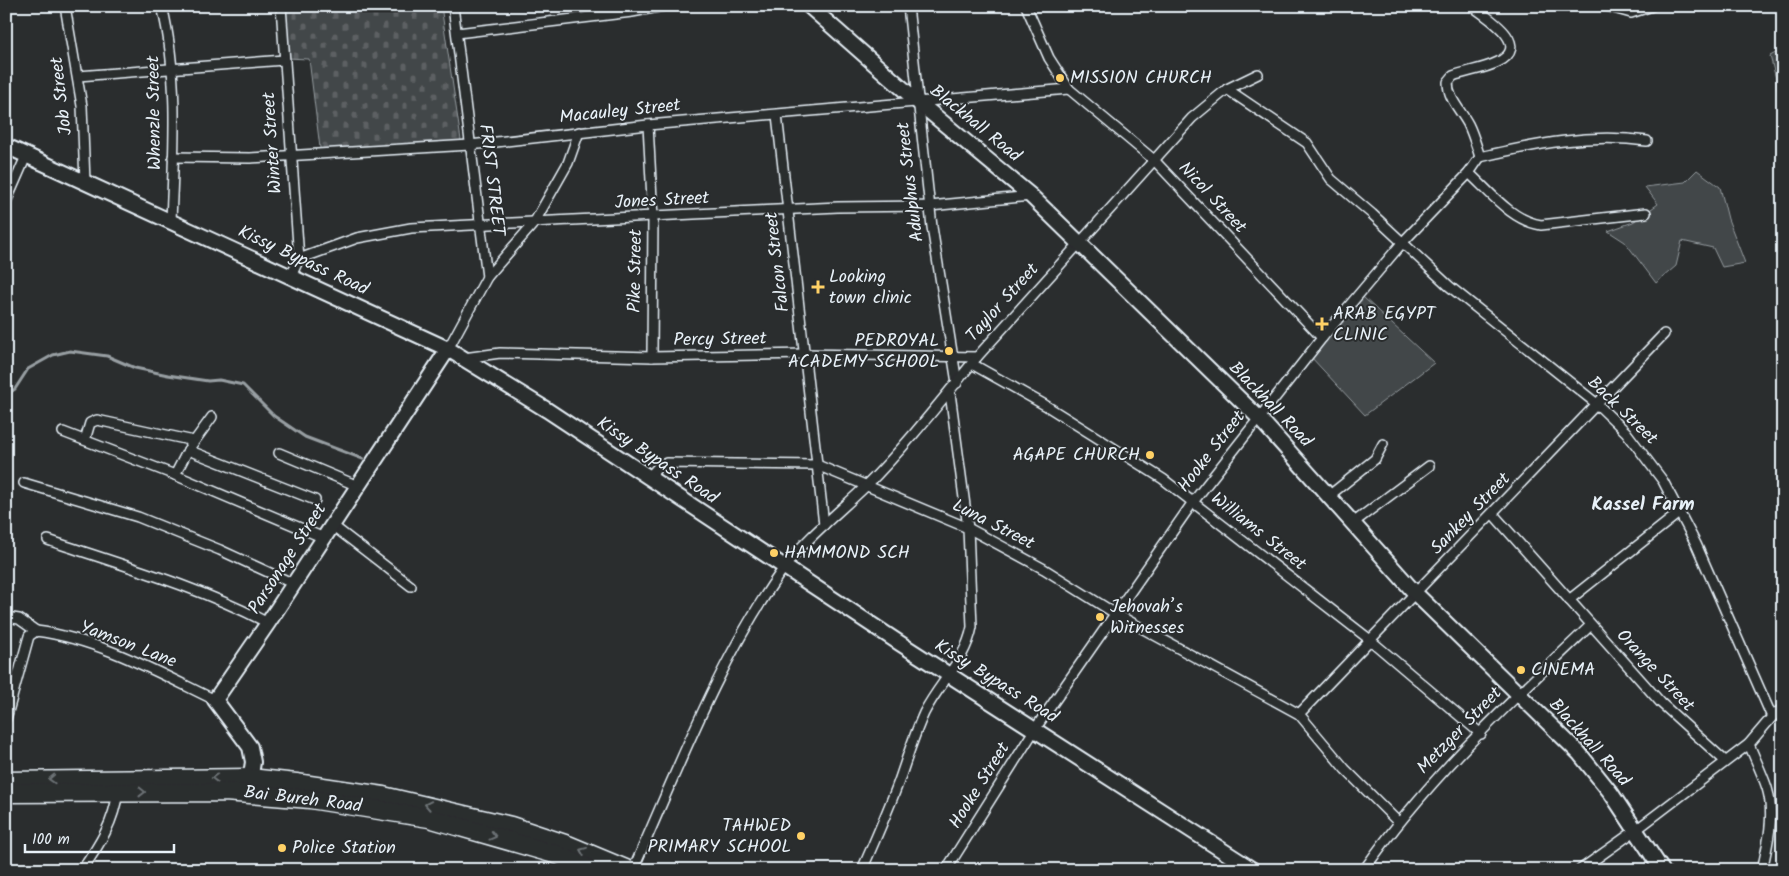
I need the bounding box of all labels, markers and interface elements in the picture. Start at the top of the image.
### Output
street label: Job Street [43,54,81,137]
street label: Whenzle Street [139,54,170,171]
place label: MISSION CHURCH [1070,64,1212,93]
marker: MISSION CHURCH [1054,72,1066,84]
street label: Blackhall Road [923,78,1028,171]
street label: Winter Street [255,90,291,195]
street label: Macauley Street [558,91,683,133]
street label: Adulphus Street [889,119,933,244]
street label: FRIST STREET [470,122,512,239]
street label: Nicol Street [1171,155,1254,242]
street label: Jones Street [614,184,711,218]
street label: Falcon Street [757,209,799,314]
street label: Kissy Bypass Road [233,218,374,304]
street label: Pike Street [621,228,651,313]
street label: Taylor Street [959,256,1047,349]
place label: Looking town clinic [829,263,912,313]
marker: Looking town clinic [811,280,825,294]
place label: ARAB EGYPT CLINIC [1333,300,1437,350]
marker: ARAB EGYPT CLINIC [1315,317,1329,331]
street label: Percy Street [673,325,768,355]
place label: PEDROYAL ACADEMY SCHOOL [788,327,939,377]
marker: PEDROYAL ACADEMY SCHOOL [943,345,955,357]
street label: Blackhall Road [1221,355,1320,456]
street label: Back Street [1580,370,1665,453]
street label: Hooke Street [1170,404,1254,499]
street label: Kissy Bypass Road [590,409,725,513]
place label: AGAPE CHURCH [1013,441,1140,470]
marker: AGAPE CHURCH [1144,449,1156,461]
street label: Sankey Street [1424,465,1519,562]
street label: Williams Street [1204,485,1313,579]
district label: Kassel Farm [1592,490,1694,520]
street label: Luna Street [947,492,1040,559]
street label: Parsonage Street [241,497,335,620]
place label: HAMMOND SCH [784,539,910,568]
marker: HAMMOND SCH [768,547,780,559]
place label: Jehovah’s Witnesses [1110,593,1184,643]
marker: Jehovah’s Witnesses [1094,611,1106,623]
street label: Yamson Lane [75,613,181,677]
street label: Orange Street [1609,623,1702,720]
street label: Kissy Bypass Road [928,632,1065,732]
place label: CINEMA [1531,656,1595,685]
marker: CINEMA [1515,664,1527,676]
street label: Metzger Street [1410,680,1510,782]
street label: Blackhall Road [1541,692,1638,795]
street label: Hooke Street [942,736,1019,835]
one-way arrow [210,773,218,783]
one-way arrow [48,774,56,784]
street label: Bai Bureh Road [242,778,365,822]
one-way arrow [139,787,147,797]
one-way arrow [423,800,432,811]
place label: TAHWED PRIMARY SCHOOL [648,812,791,862]
scale bar [25,821,174,853]
text: 100 m [32,828,70,852]
one-way arrow [489,830,498,841]
marker: TAHWED PRIMARY SCHOOL [795,830,807,842]
place label: Police Station [292,834,396,863]
marker: Police Station [276,842,288,854]
one-way arrow [579,847,588,858]

